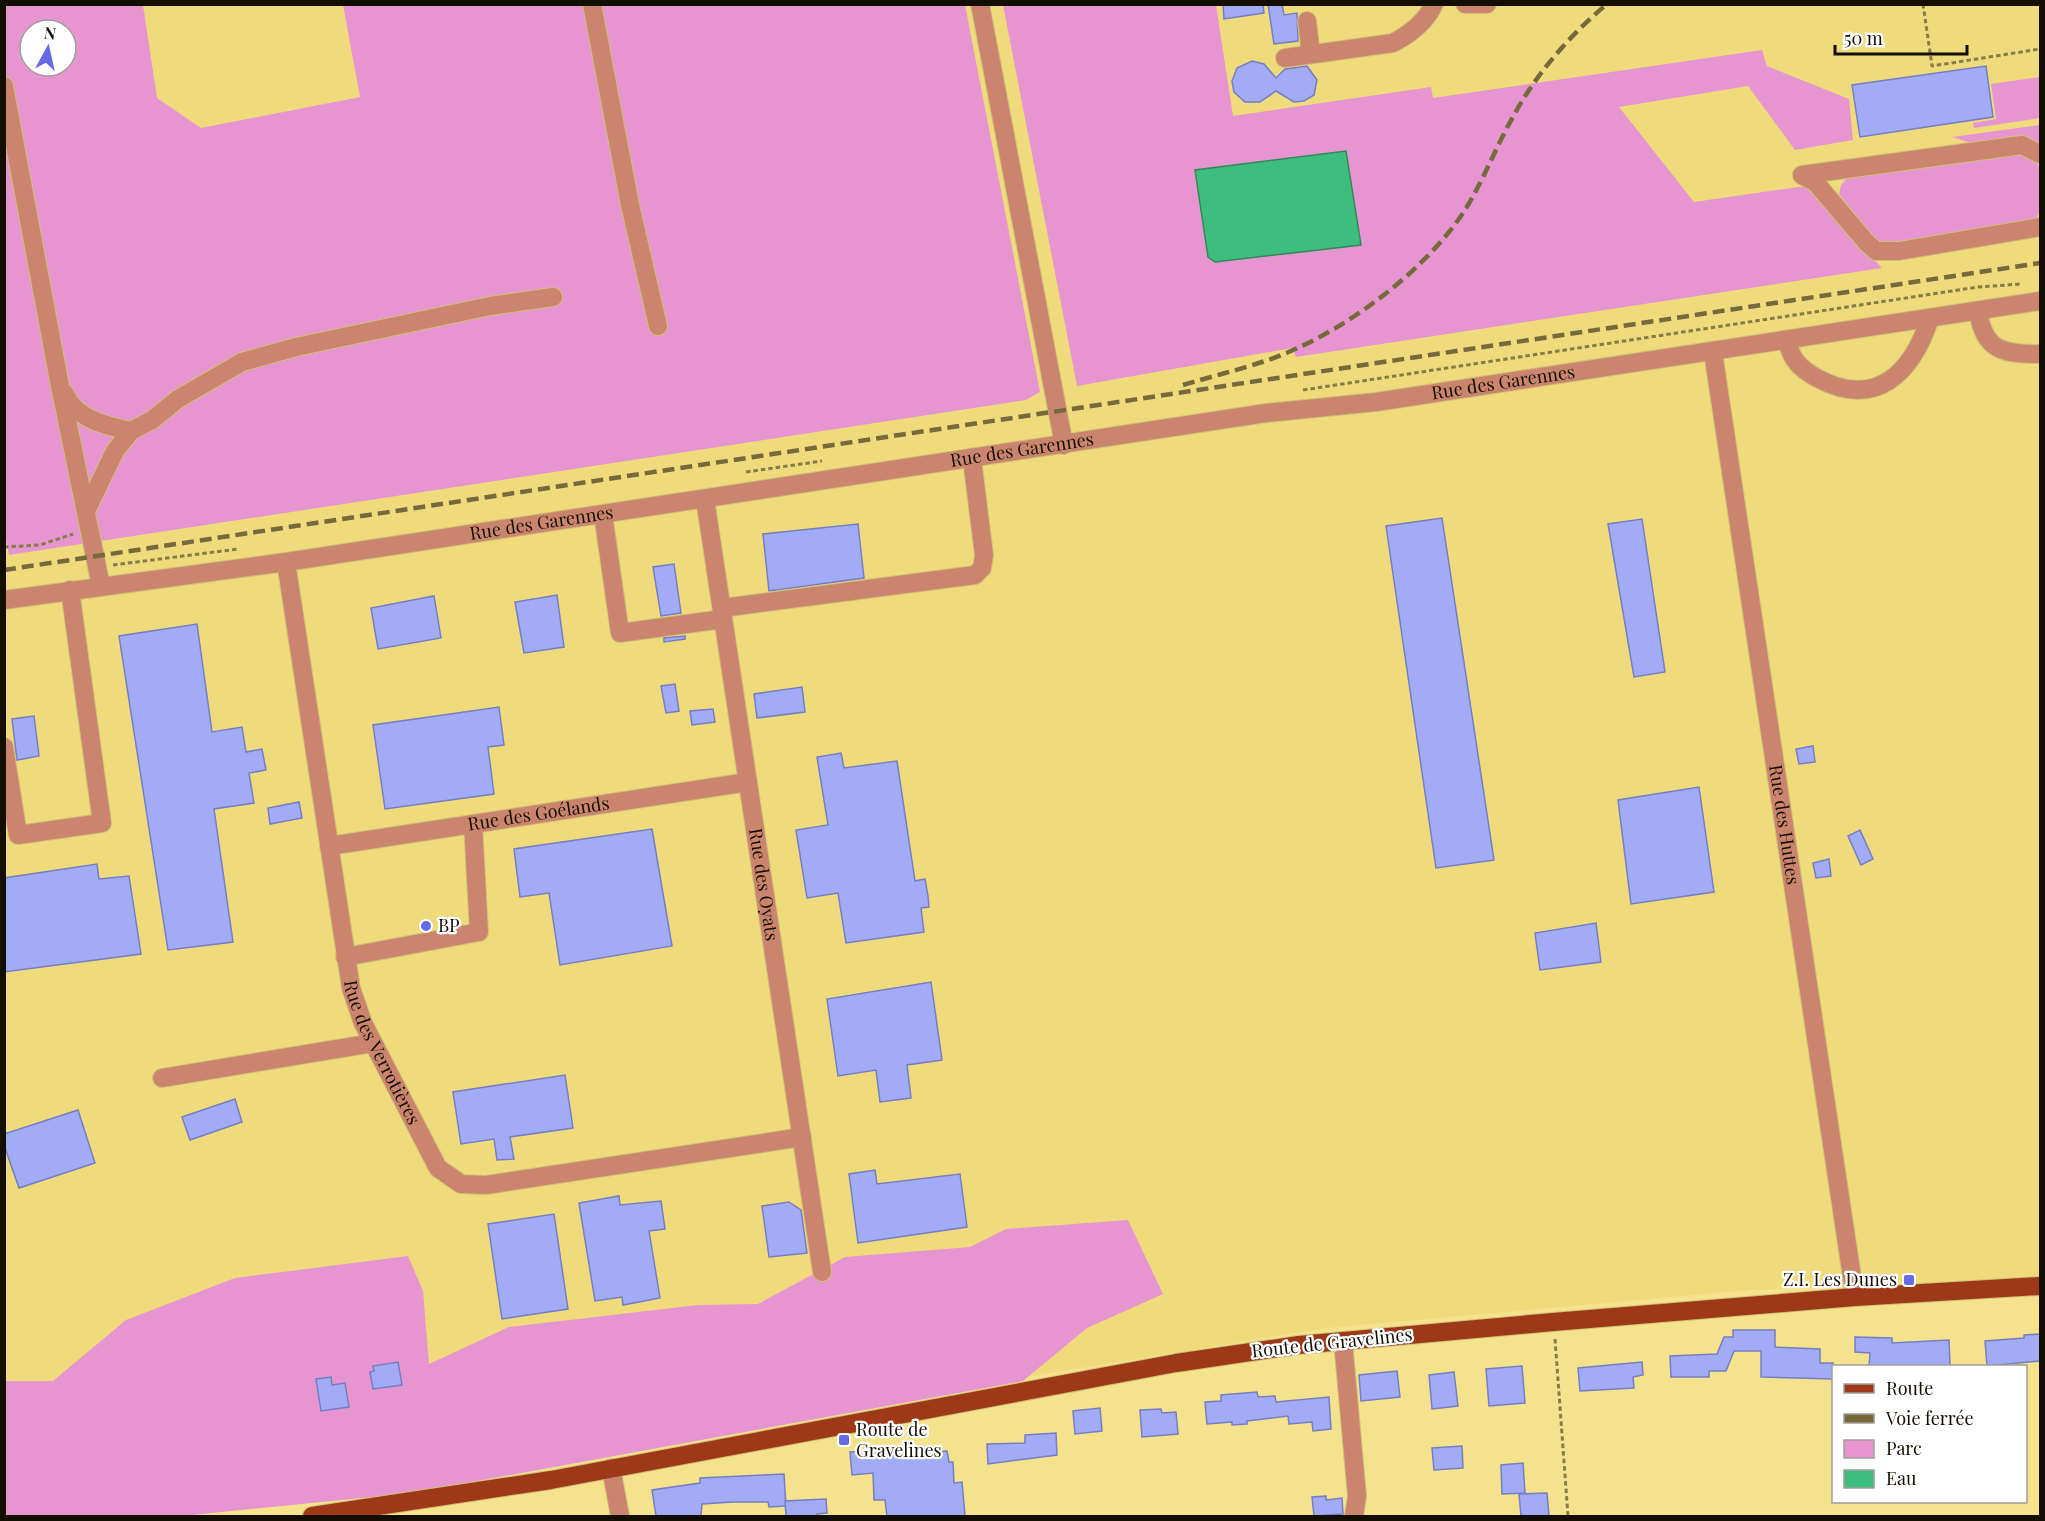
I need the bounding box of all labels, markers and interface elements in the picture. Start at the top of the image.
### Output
north arrow [18,18,78,78]
scale bar [1835,18,1967,56]
text: N [43,21,58,44]
text: 50 m [1844,26,1883,50]
street label: Rue des Garennes [1430,359,1576,404]
street label: Rue des Garennes [948,426,1095,472]
street label: Rue des Garennes [468,499,615,545]
street label: Rue des Huttes [1764,763,1806,886]
street label: Rue des Goélands [466,790,611,836]
street label: Rue des Oyats [744,827,785,942]
place label: BP [438,913,460,937]
marker: BP [419,919,433,933]
street label: Rue des Verrotières [339,978,426,1128]
place label: Z.I. Les Dunes [1783,1267,1897,1291]
marker: Z.I. Les Dunes [1902,1273,1916,1287]
street label: Route de Gravelines [1250,1322,1414,1362]
legend [1832,1365,2027,1503]
text: Route [1886,1376,1933,1400]
text: Voie ferrée [1885,1406,1974,1430]
place label: Route de Gravelines [856,1417,942,1462]
marker: Route de Gravelines [837,1433,851,1447]
text: Parc [1886,1436,1922,1460]
text: Eau [1886,1466,1917,1490]

